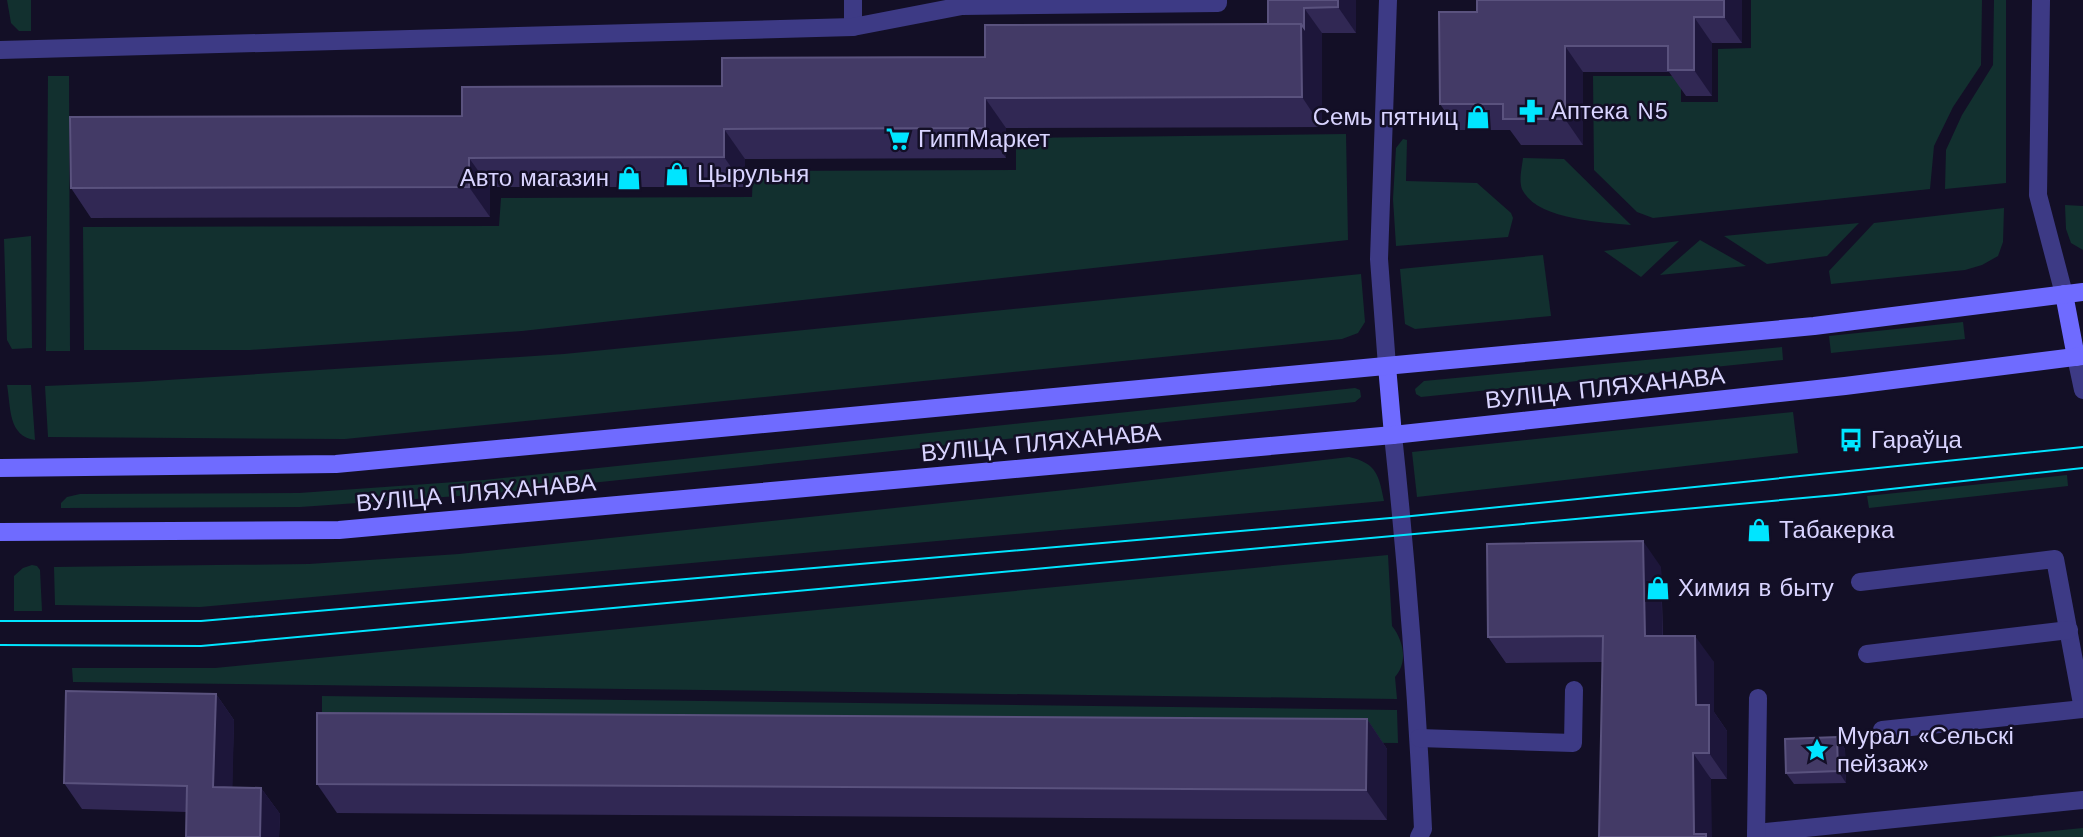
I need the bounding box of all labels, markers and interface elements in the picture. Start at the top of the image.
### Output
pharmacy icon: Аптека N5 [1517,97,1545,125]
place label: Аптека N5 [1551,97,1668,125]
place label: Семь пятниц [1313,103,1458,131]
shop icon: Семь пятниц [1464,103,1492,131]
supermarket icon: ГиппМаркет [884,125,912,153]
place label: ГиппМаркет [918,125,1050,153]
shop icon: Цырульня [663,160,691,188]
place label: Цырульня [697,160,809,188]
place label: Авто магазин [460,164,609,192]
shop icon: Авто магазин [615,164,643,192]
street label: ВУЛІЦА ПЛЯХАНАВА [1484,361,1726,415]
street label: ВУЛІЦА ПЛЯХАНАВА [920,419,1162,467]
bus stop icon: Гараўца [1837,426,1865,454]
place label: Гараўца [1871,426,1962,454]
street label: ВУЛІЦА ПЛЯХАНАВА [355,469,597,517]
shop icon: Табакерка [1745,516,1773,544]
place label: Табакерка [1779,516,1895,544]
shop icon: Химия в быту [1644,574,1672,602]
place label: Химия в быту [1678,574,1834,602]
place label: Мурал «Сельскі пейзаж» [1837,722,2014,778]
place icon: Мурал «Сельскі пейзаж» [1803,736,1831,764]

